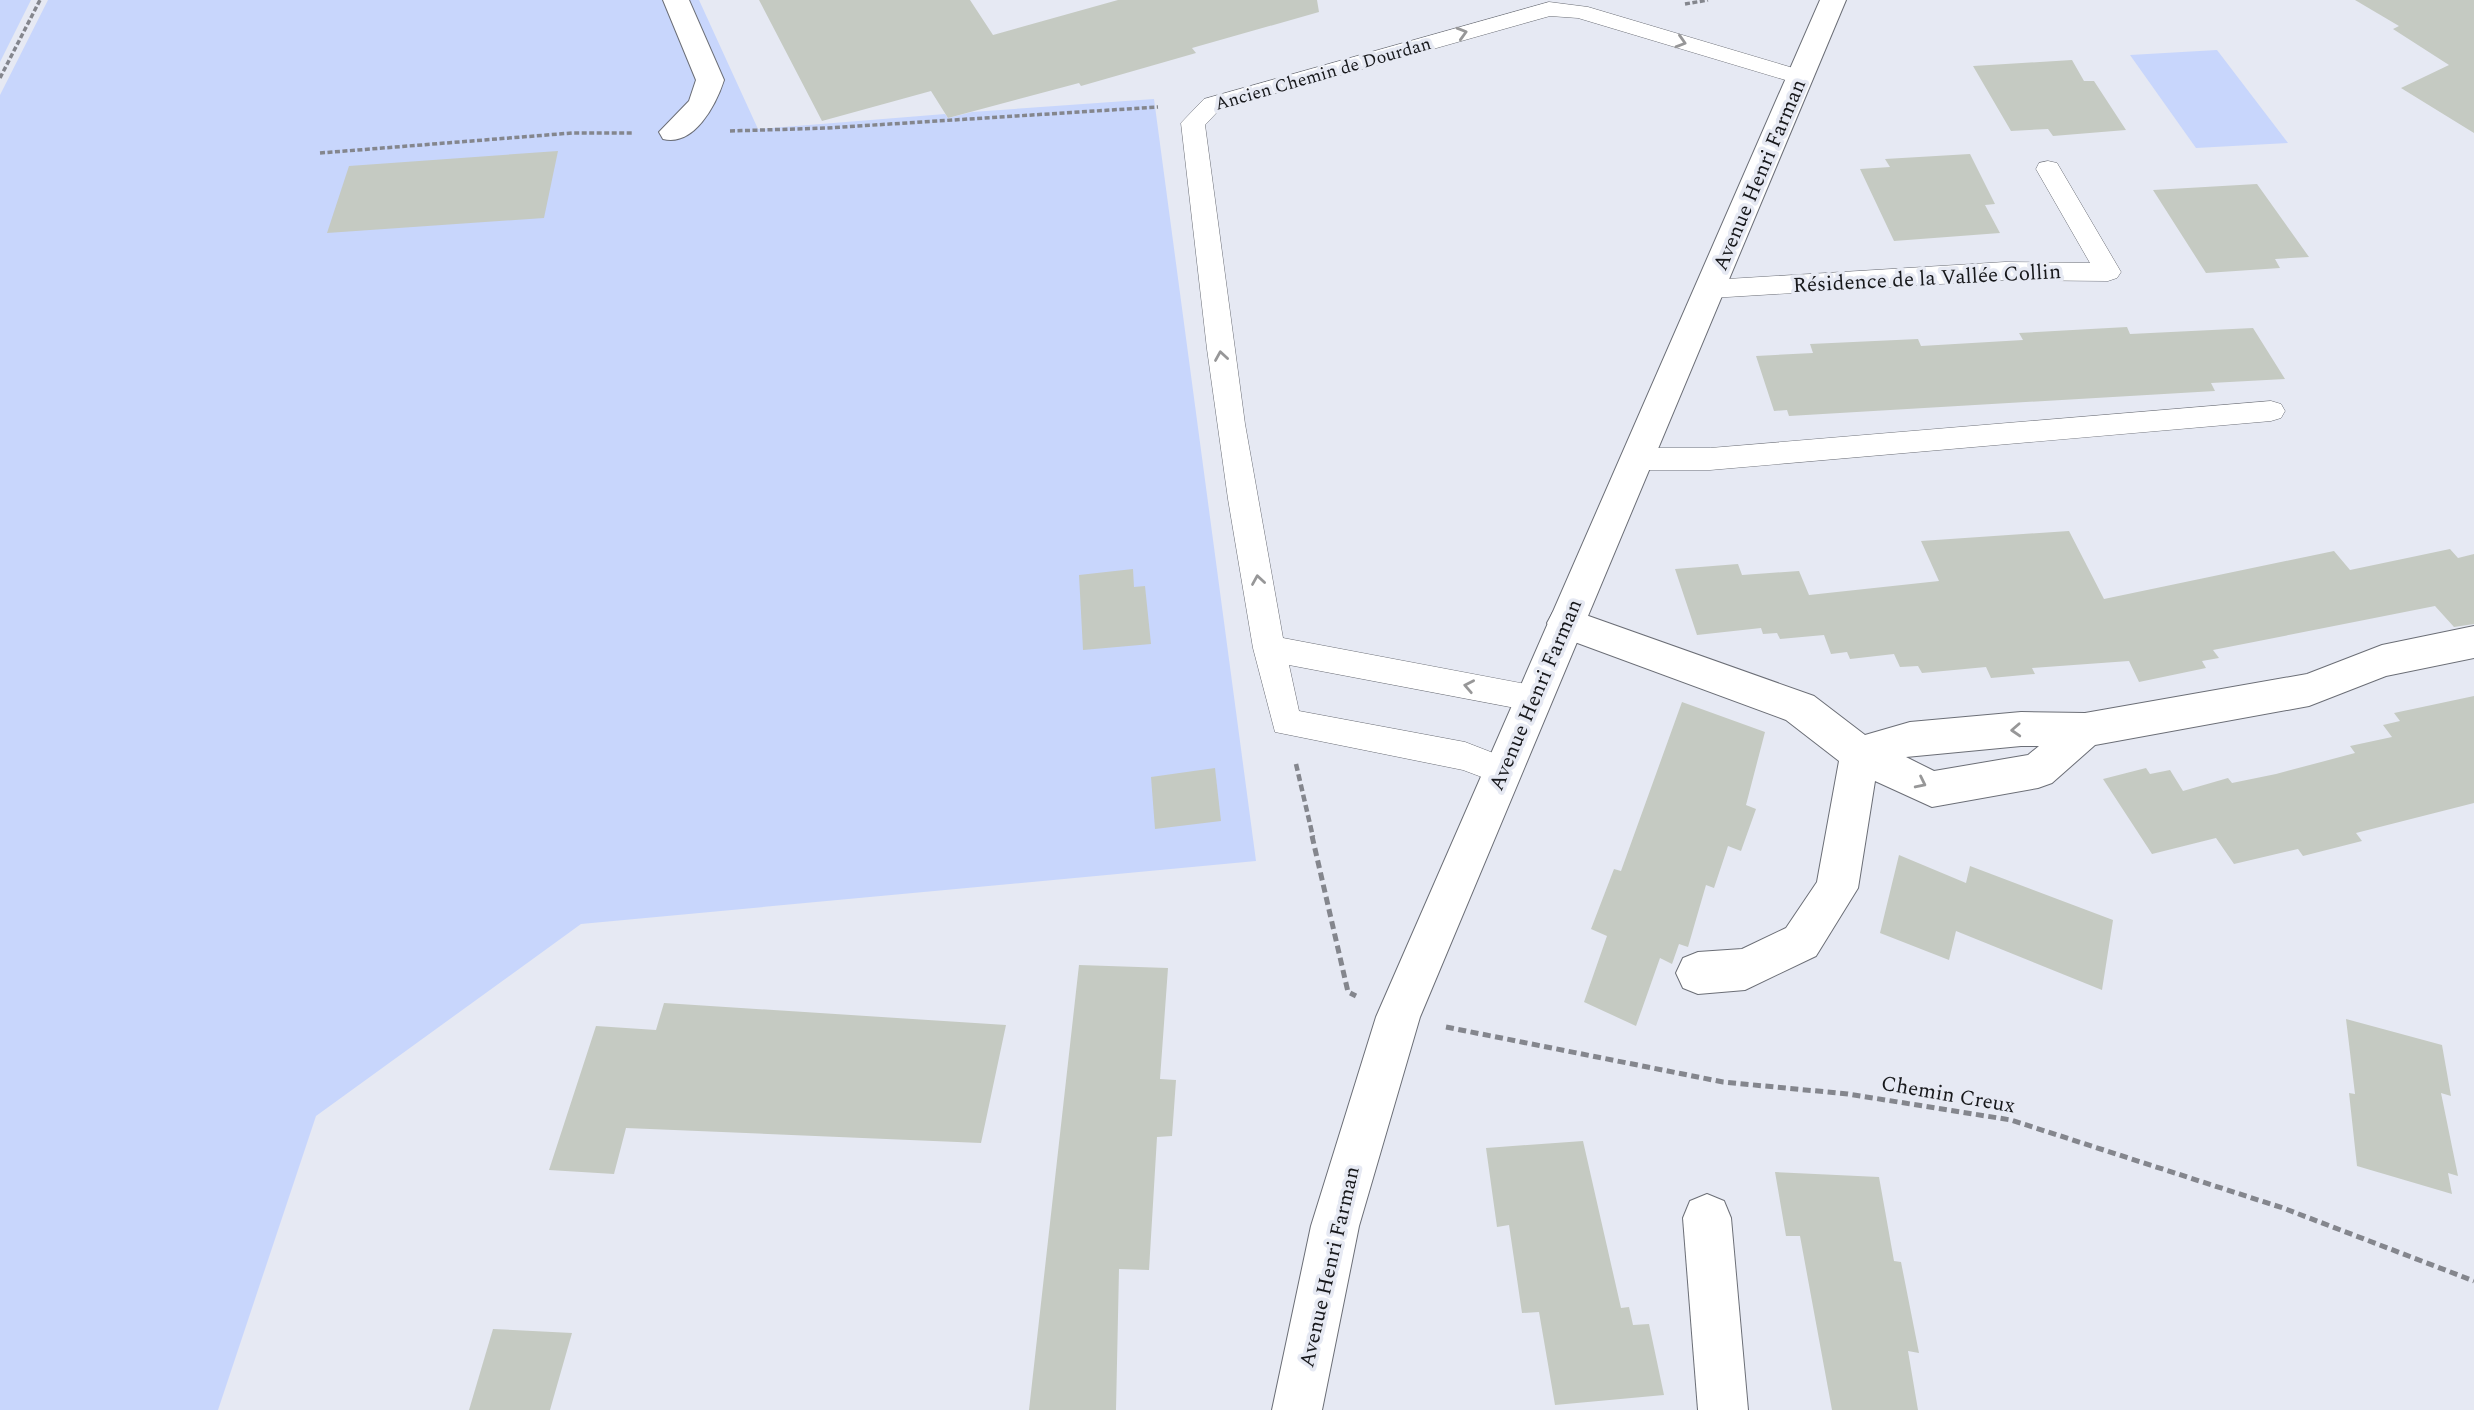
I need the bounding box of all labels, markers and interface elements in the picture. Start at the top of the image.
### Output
one-way arrow [1455,27,1467,42]
street label: Ancien Chemin de Dourdan [1212,30,1434,118]
one-way arrow [1675,34,1687,49]
street label: Avenue Henri Farman [1705,74,1815,276]
street label: Résidence de la Vallée Collin [1792,256,2062,302]
one-way arrow [1214,350,1229,362]
one-way arrow [1250,575,1265,586]
street label: Avenue Henri Farman [1481,594,1591,796]
one-way arrow [1463,679,1475,694]
one-way arrow [2011,722,2022,737]
one-way arrow [1914,775,1926,789]
street label: Chemin Creux [1878,1067,2018,1123]
street label: Avenue Henri Farman [1291,1163,1369,1371]

